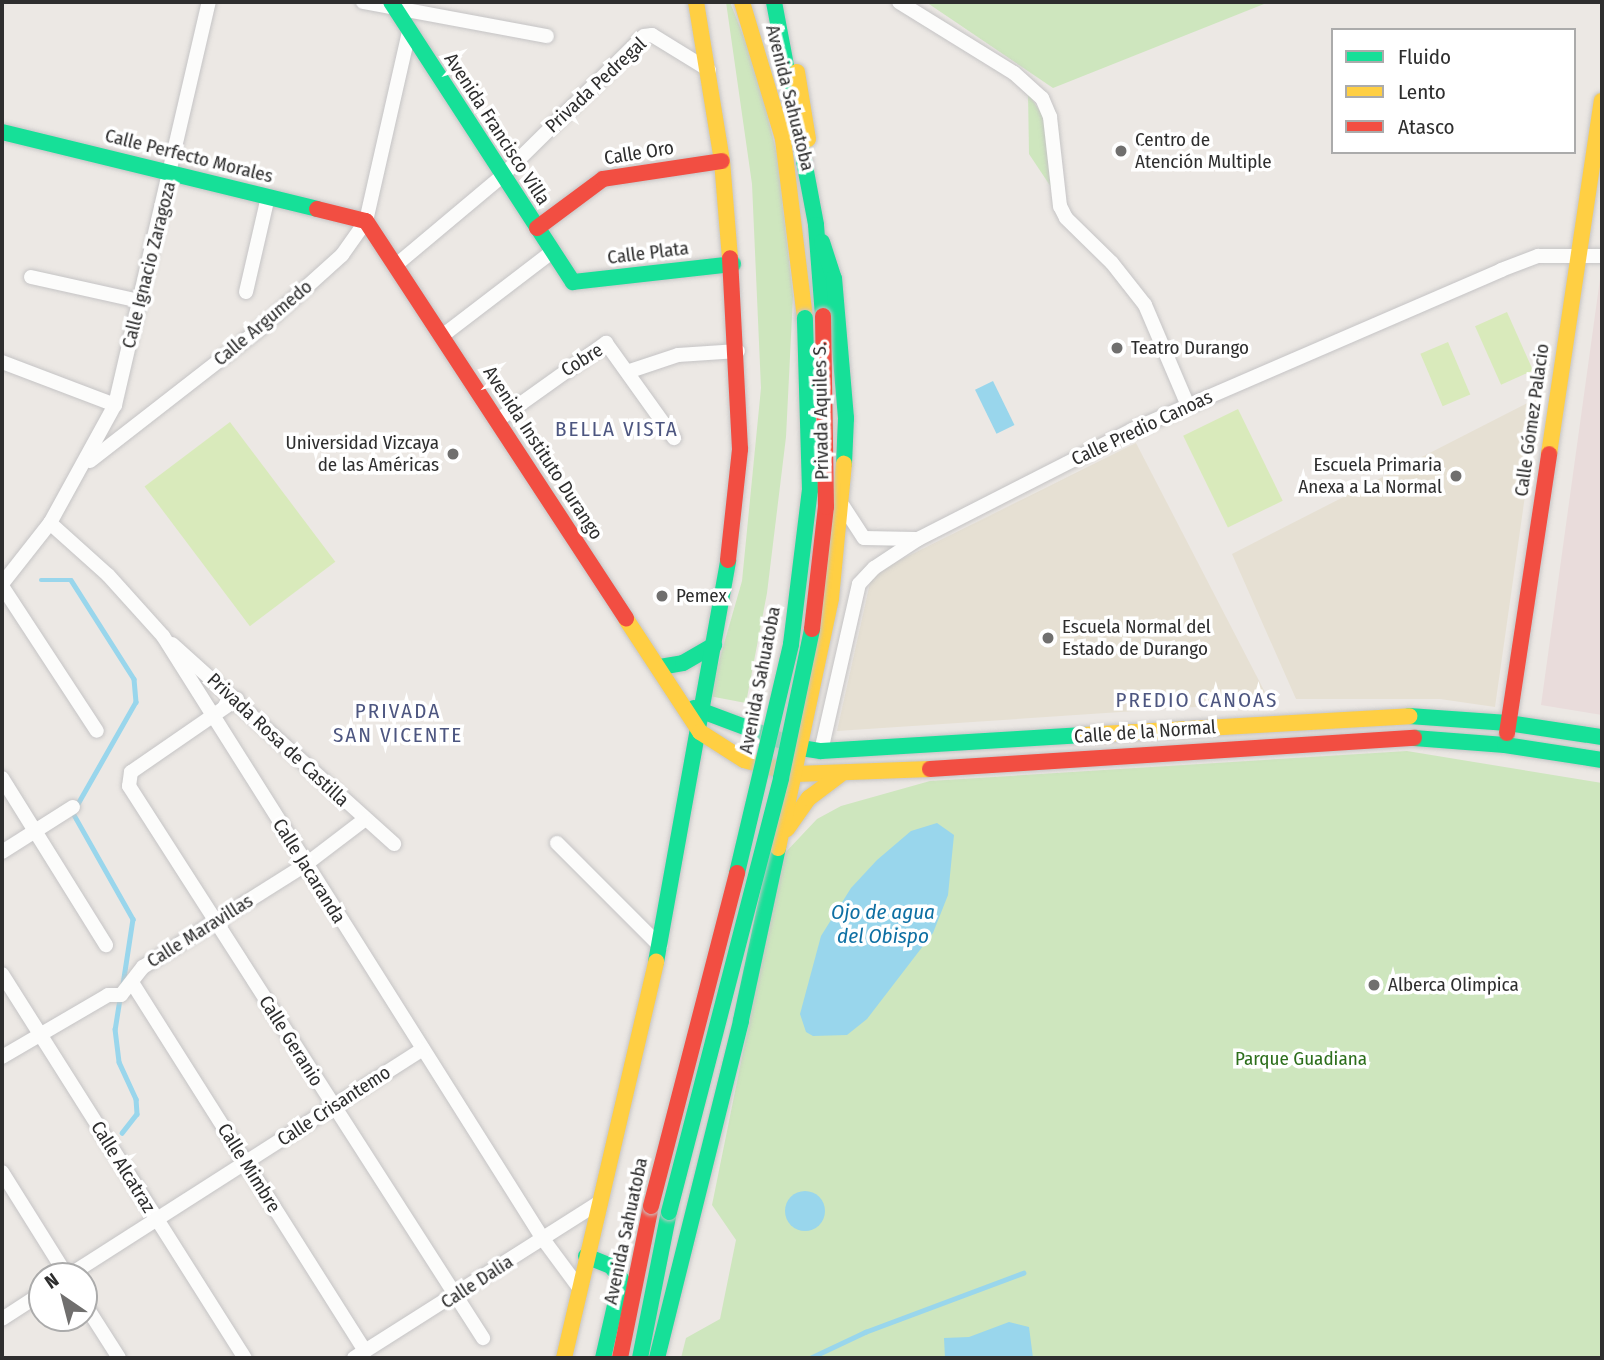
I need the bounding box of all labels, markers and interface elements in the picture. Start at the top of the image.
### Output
street label: Avenida Sahuatoba [761,23,819,173]
legend [1331,28,1576,154]
street label: Privada Pedregal [541,32,651,138]
text: Fluido [1398,44,1451,70]
street label: Avenida Francisco Villa [439,49,555,209]
text: Lento [1398,79,1446,105]
text: Atasco [1398,114,1455,140]
street label: Calle Perfecto Morales [103,124,275,188]
place label: Centro de Atención Multiple [1135,129,1272,173]
street label: Calle Oro [602,136,676,170]
marker: Centro de Atención Multiple [1113,143,1129,159]
street label: Calle Ignacio Zaragoza [117,179,181,351]
street label: Calle Plata [606,237,690,269]
street label: Calle Argumedo [209,275,317,371]
place label: Teatro Durango [1131,337,1249,359]
street label: Cobre [557,338,607,382]
marker: Teatro Durango [1109,340,1125,356]
street label: Privada Aquiles S. [808,342,834,480]
street label: Calle Gómez Palacio [1510,342,1554,498]
street label: Avenida Instituto Durango [478,362,608,544]
street label: Calle Predio Canoas [1068,385,1216,471]
district label: BELLA VISTA [556,416,678,442]
place label: Universidad Vizcaya de las Américas [286,432,439,476]
marker: Universidad Vizcaya de las Américas [445,446,461,462]
place label: Escuela Primaria Anexa a La Normal [1298,454,1442,498]
marker: Escuela Primaria Anexa a La Normal [1448,468,1464,484]
place label: Pemex [676,585,727,607]
marker: Pemex [654,588,670,604]
street label: Avenida Sahuatoba [735,604,785,756]
place label: Escuela Normal del Estado de Durango [1062,616,1211,660]
marker: Escuela Normal del Estado de Durango [1040,630,1056,646]
street label: Privada Rosa de Castilla [202,668,354,812]
district label: PREDIO CANOAS [1117,687,1277,713]
district label: PRIVADA SAN VICENTE [334,698,462,748]
street label: Calle de la Normal [1073,716,1217,748]
street label: Calle Jacaranda [268,815,350,927]
street label: Calle Maravillas [143,889,257,973]
water label: Ojo de agua del Obispo [831,899,935,949]
place label: Alberca Olimpica [1388,974,1519,996]
marker: Alberca Olimpica [1366,977,1382,993]
street label: Calle Geranio [254,991,328,1091]
park label: Parque Guadiana [1235,1048,1367,1070]
street label: Calle Crisantemo [273,1061,395,1151]
street label: Calle Alcatraz [86,1117,160,1217]
street label: Calle Mimbre [213,1119,285,1217]
street label: Avenida Sahuatoba [599,1155,653,1307]
street label: Calle Dalia [437,1250,517,1314]
north arrow [28,1262,98,1332]
text: N [41,1268,63,1294]

